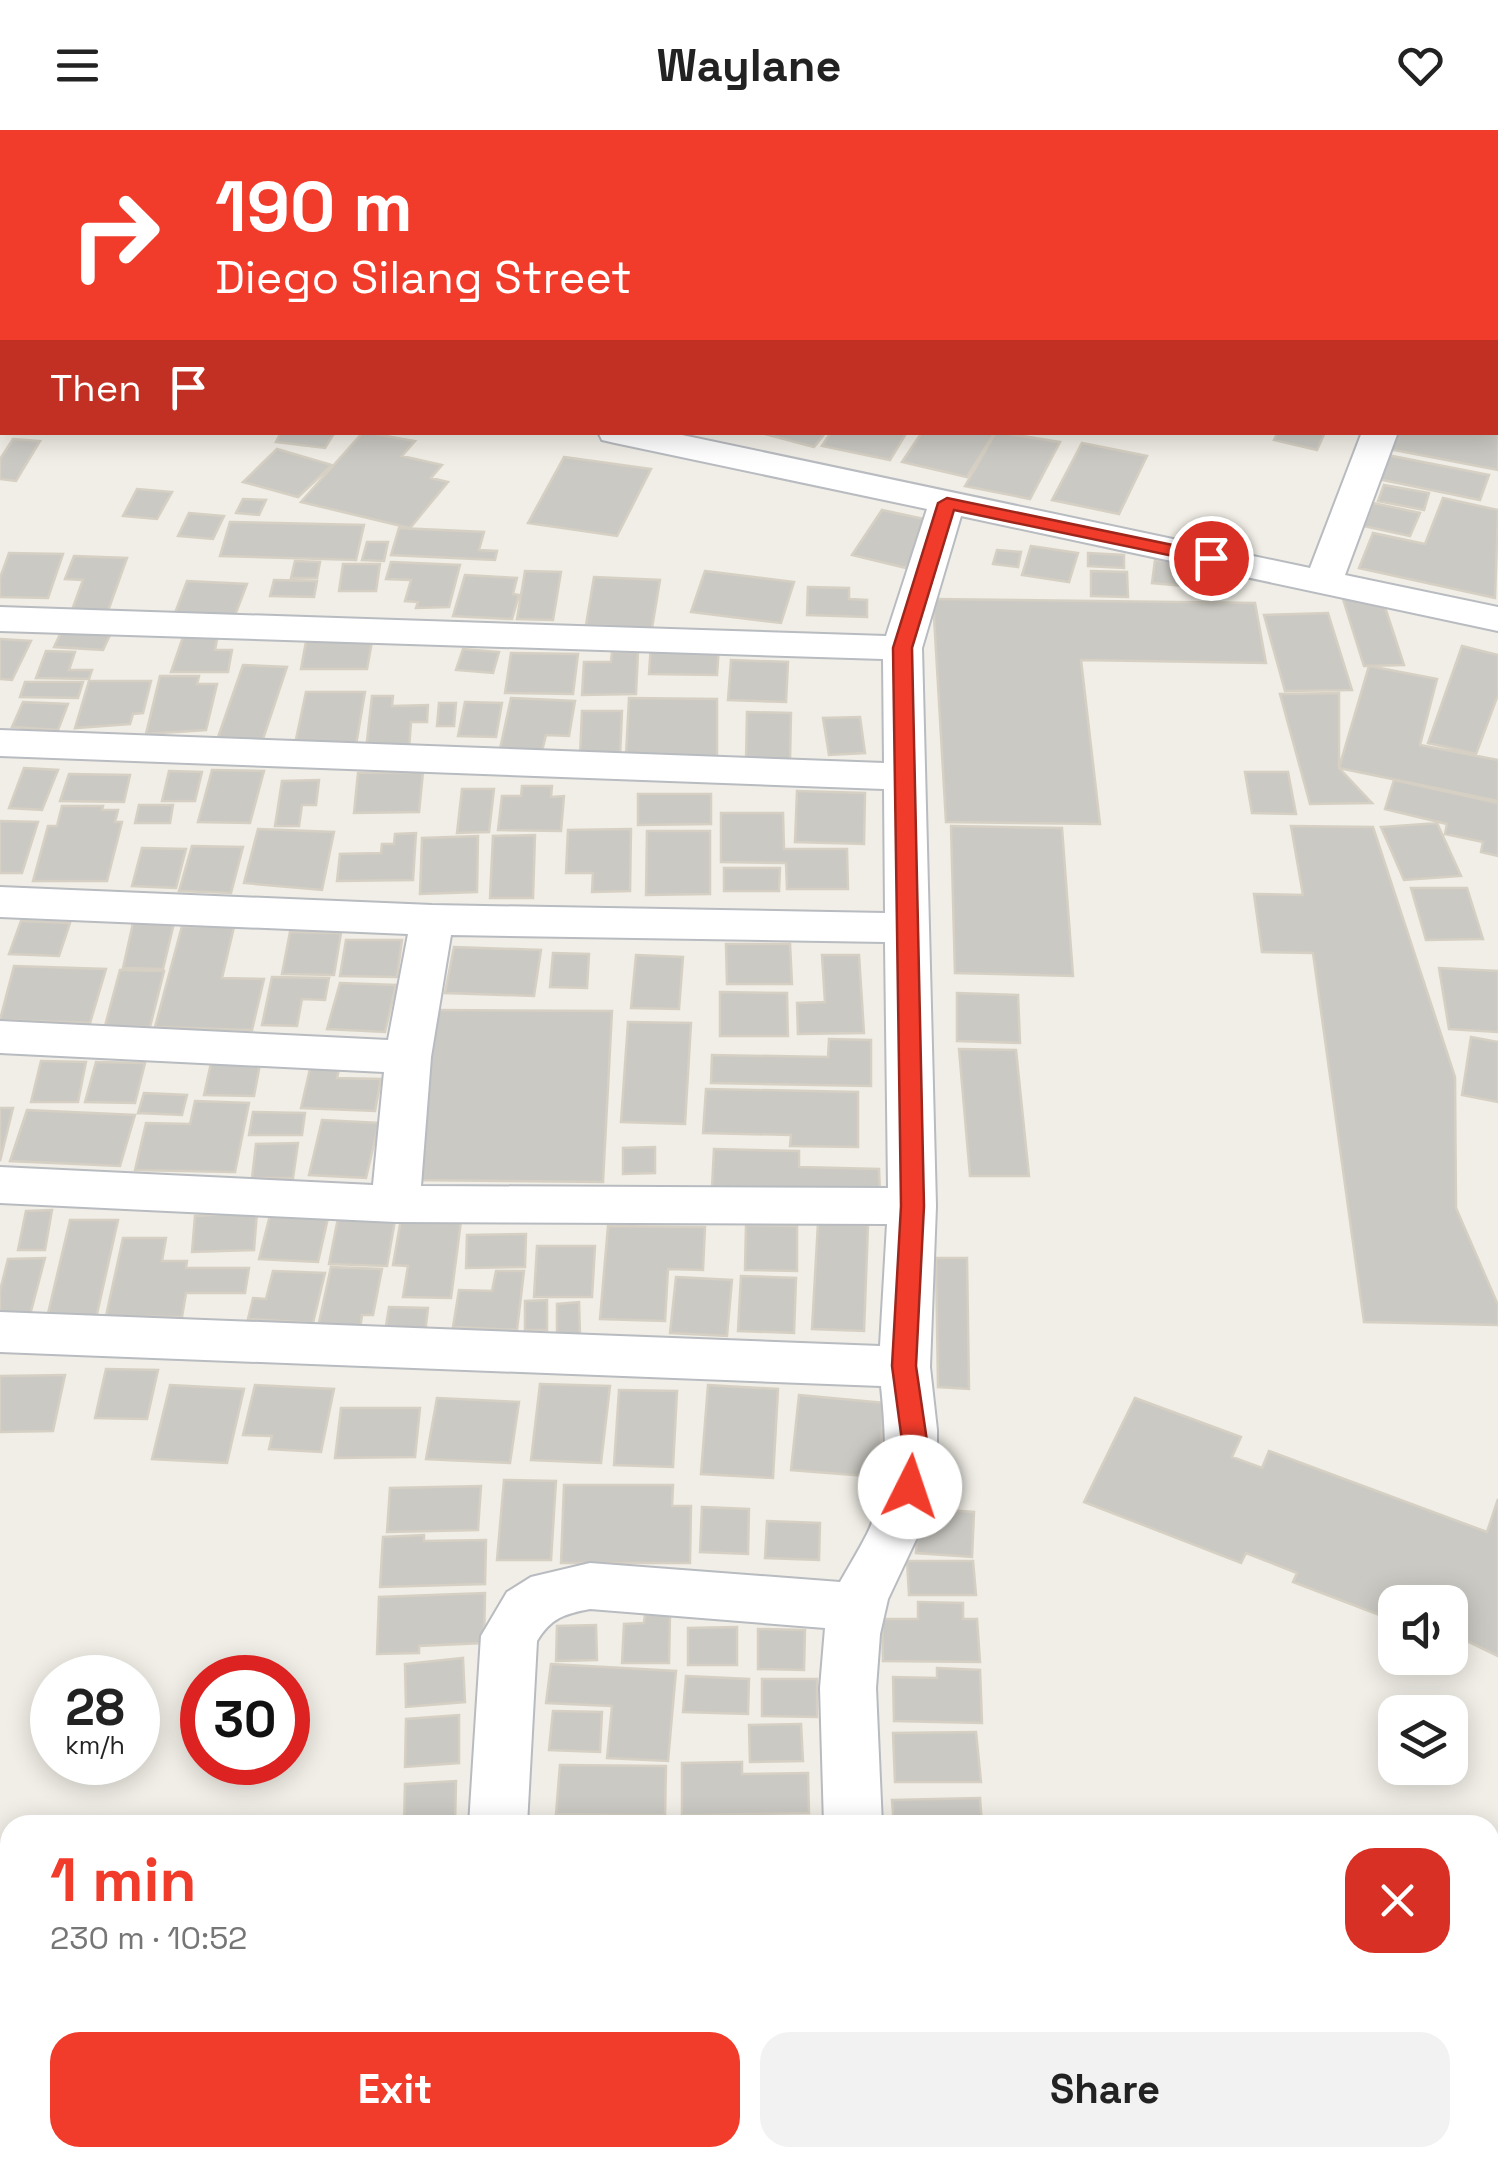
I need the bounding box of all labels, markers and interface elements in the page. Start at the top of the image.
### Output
text: Waylane [657,37,841,94]
icon: menu [50,38,105,93]
icon: heart [1393,38,1448,93]
text: 190 m [215,162,413,251]
icon: right [50,170,180,300]
text: Diego Silang Street [215,249,632,306]
icon: arrive [161,360,216,415]
text: Then [50,364,141,412]
pin [1169,516,1254,601]
icon: arrive [1184,531,1239,586]
position arrow [858,1435,962,1539]
map controls [1378,1585,1468,1785]
button: sound [1378,1585,1468,1675]
speed limit sign: 30 [180,1655,310,1785]
text: 28 [65,1676,125,1740]
button: layers [1378,1695,1468,1785]
text: km/h [65,1729,125,1761]
text: 1 min [50,1842,197,1919]
button: close [1345,1848,1450,1953]
text: 230 m · 10:52 [50,1918,247,1958]
button: Exit [50,2032,740,2147]
button: Share [760,2032,1450,2147]

